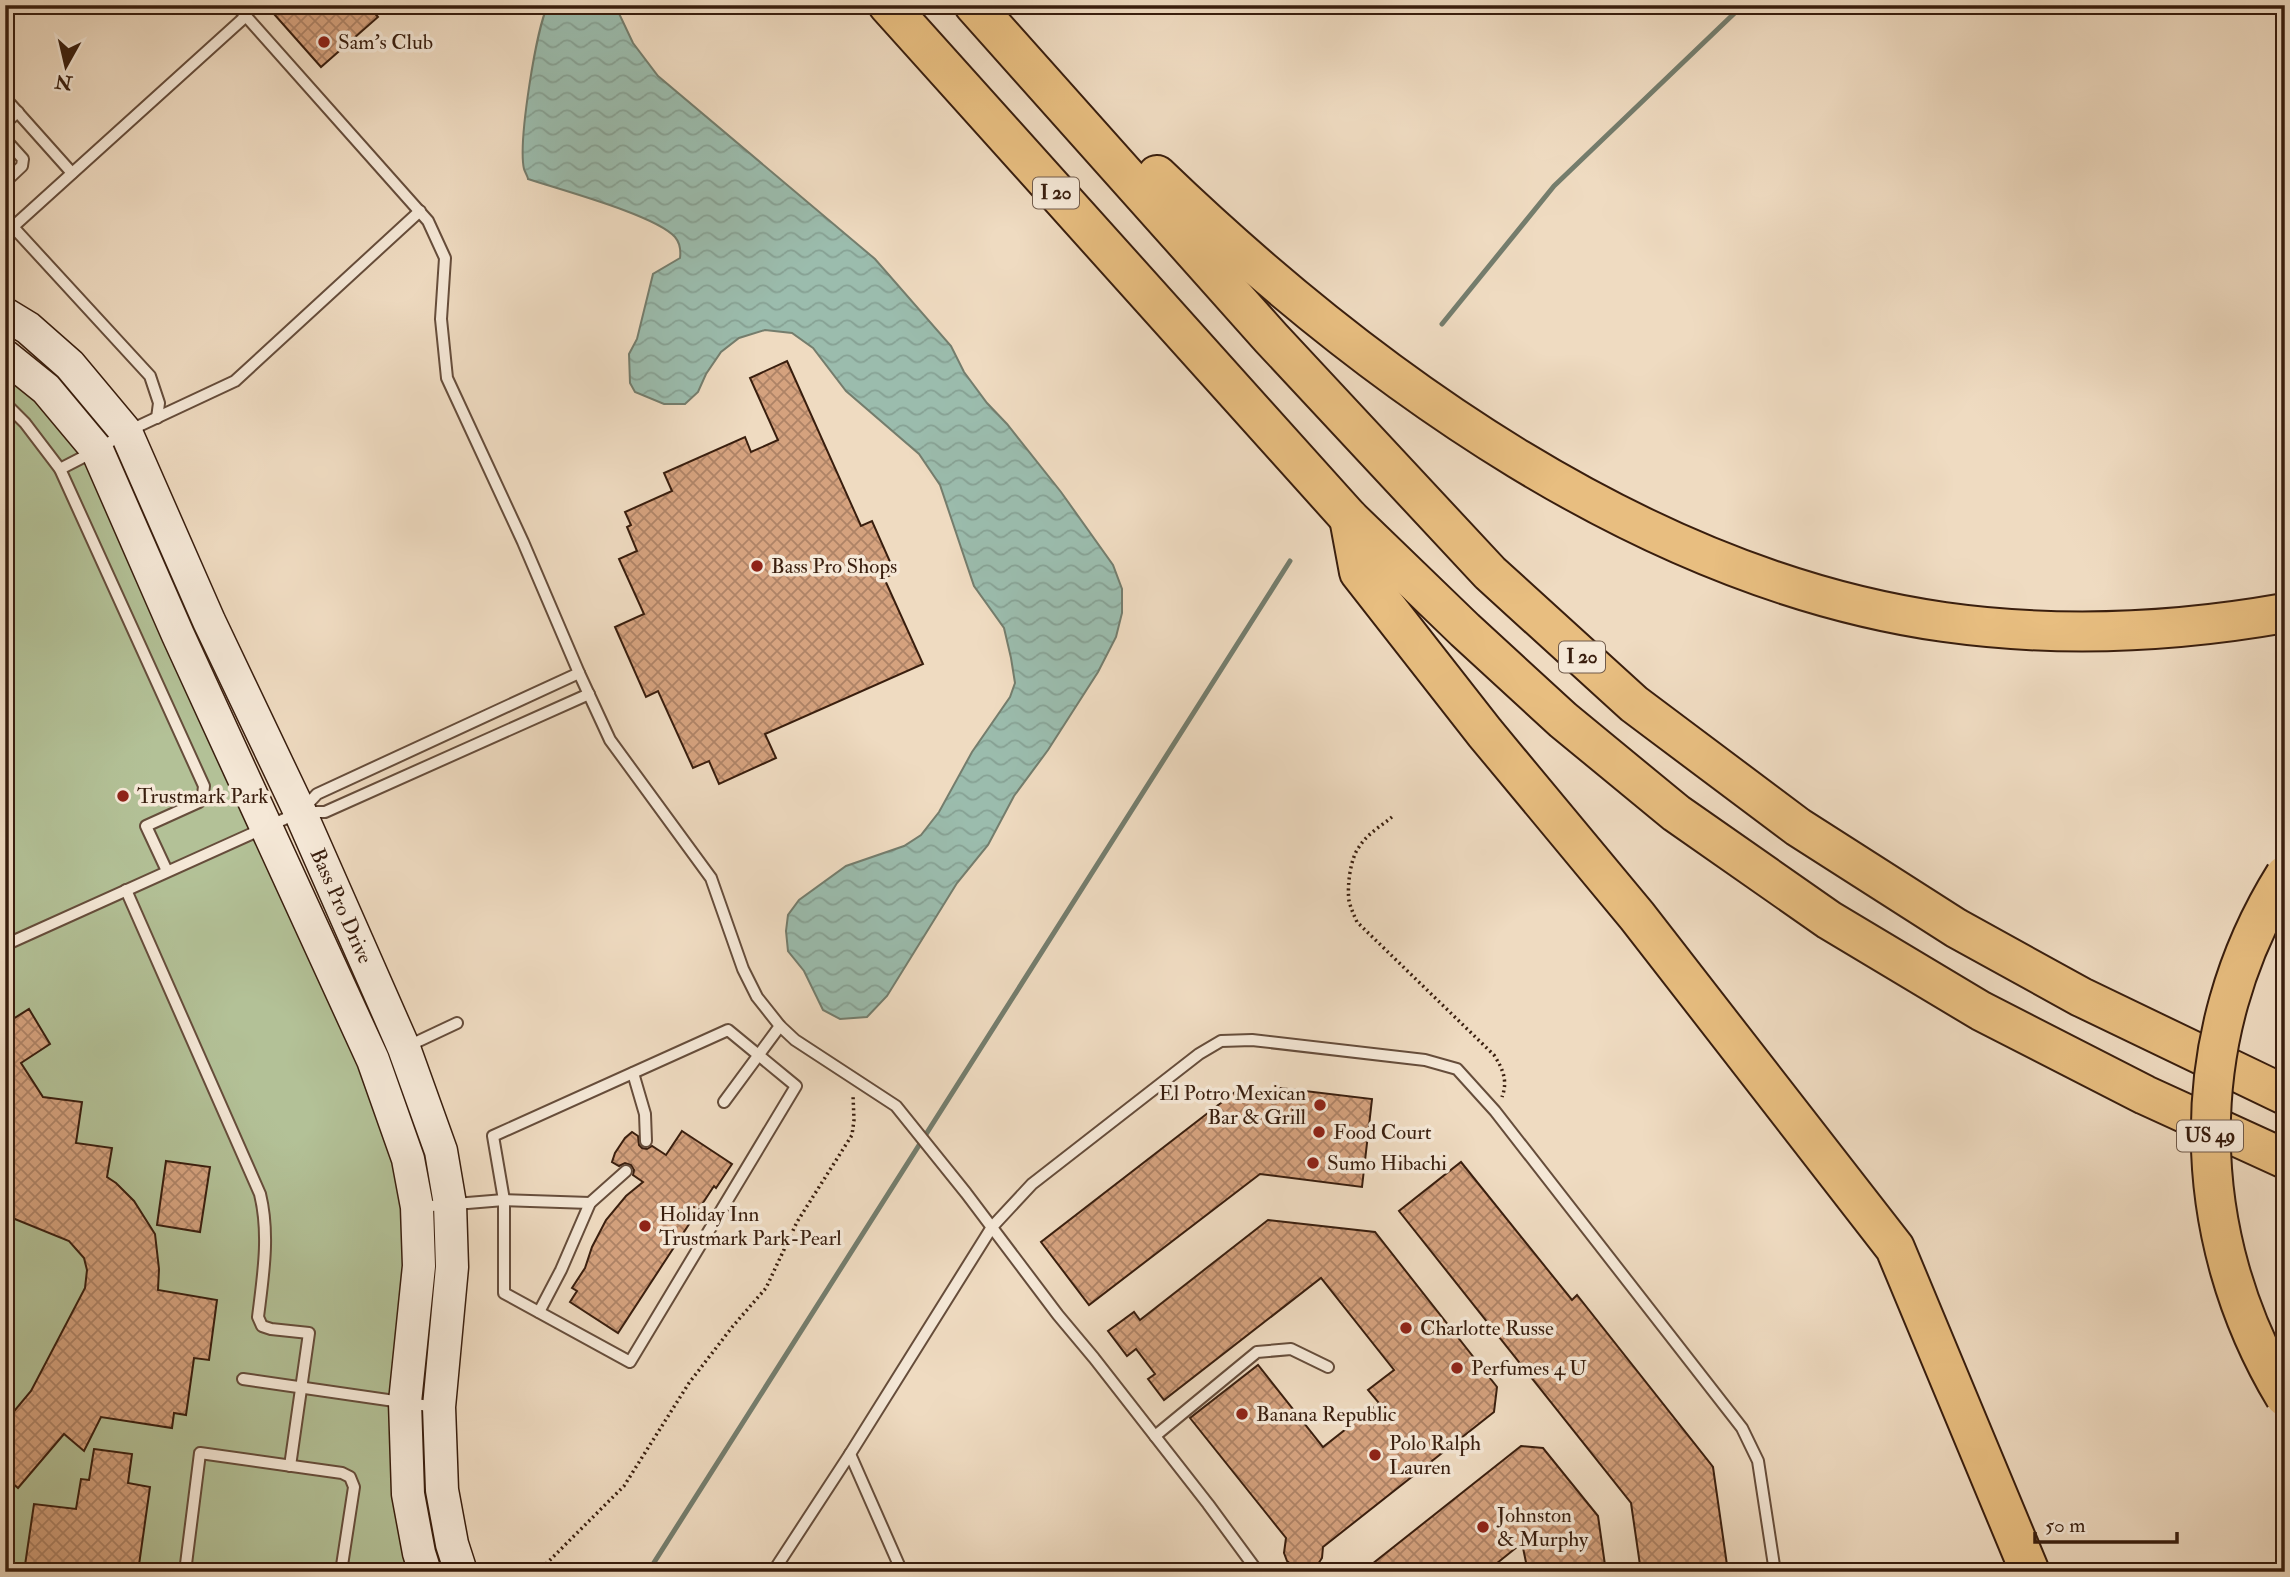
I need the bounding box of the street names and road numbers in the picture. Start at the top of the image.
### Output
road number: I 20 [1033,178,1079,209]
road number: I 20 [1559,642,1605,672]
street label: Bass Pro Drive [304,844,379,968]
road number: US 49 [2177,1120,2243,1152]

